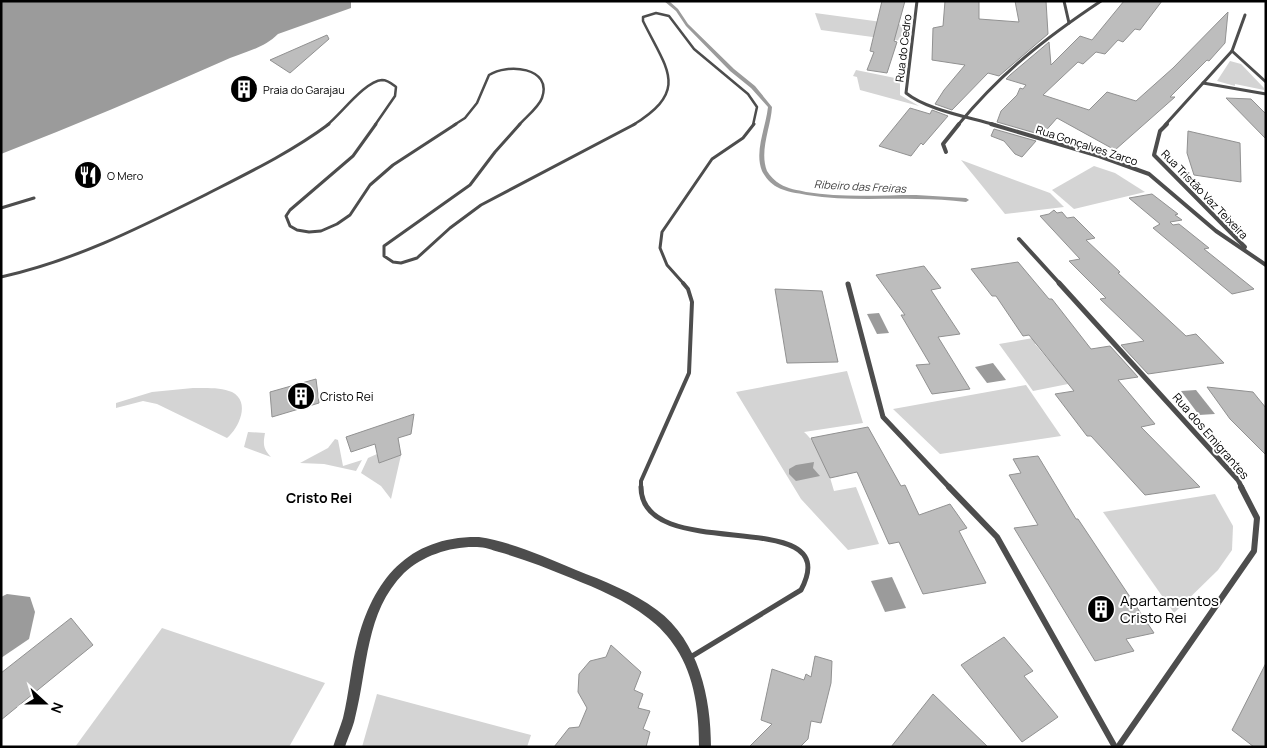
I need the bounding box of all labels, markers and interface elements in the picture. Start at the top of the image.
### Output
street label: Rua do Cedro [891,13,915,83]
building icon: Praia do Garajau [229,74,259,104]
place label: Praia do Garajau [263,82,345,97]
street label: Rua Gonçalves Zarco [1034,121,1140,169]
street label: Rua Tristão Vaz Teixeira [1158,146,1252,242]
restaurant icon: O Mero [73,160,103,190]
place label: O Mero [107,168,144,183]
water label: Ribeiro das Freiras [814,176,908,196]
building icon: Cristo Rei [286,381,316,411]
place label: Cristo Rei [320,388,373,405]
street label: Rua dos Emigrantes [1169,389,1253,483]
district label: Cristo Rei [286,488,352,507]
place label: Apartamentos Cristo Rei [1120,590,1219,628]
building icon: Apartamentos Cristo Rei [1086,594,1116,624]
north arrow [20,678,70,728]
text: N [47,700,68,716]

